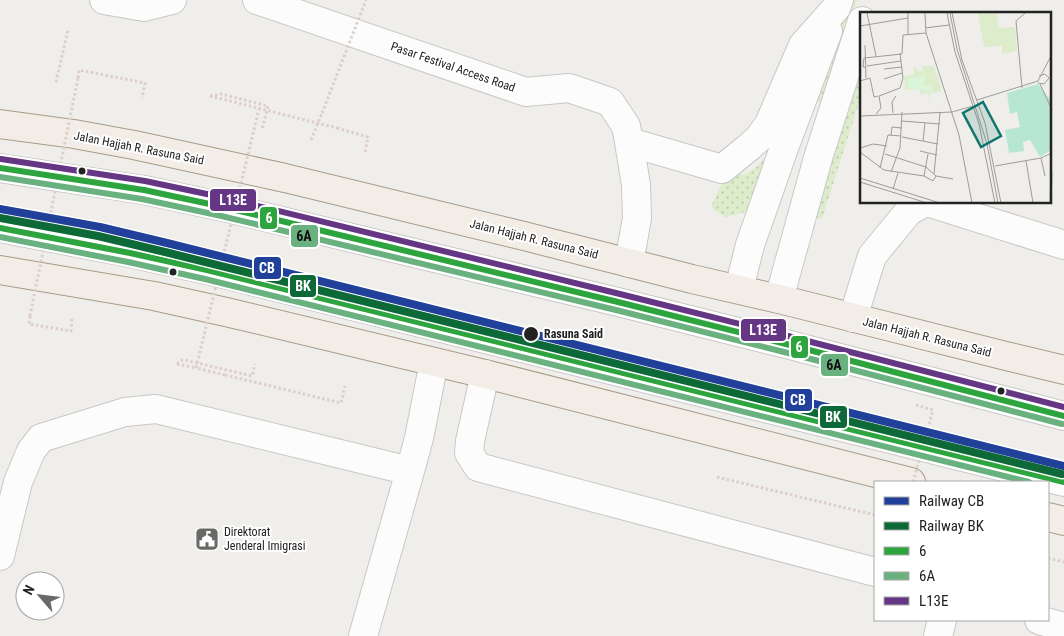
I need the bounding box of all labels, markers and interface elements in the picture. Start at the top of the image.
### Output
inset map [860,12,1052,204]
street label: Pasar Festival Access Road [389,39,517,95]
street label: Jalan Hajjah R. Rasuna Said [73,129,205,167]
unlabelled marker [77,166,87,176]
line badge: L13E [209,188,257,212]
text: L13E [219,192,247,208]
line badge: 6 [259,206,278,230]
text: 6 [265,210,273,226]
street label: Jalan Hajjah R. Rasuna Said [468,216,600,262]
line badge: 6A [290,224,319,248]
text: 6A [296,228,312,244]
line badge: CB [253,256,282,280]
text: CB [259,260,275,276]
unlabelled marker [168,267,178,277]
line badge: BK [289,274,317,298]
text: BK [295,278,311,294]
street label: Jalan Hajjah R. Rasuna Said [861,314,993,360]
line badge: L13E [740,318,787,342]
text: L13E [749,322,777,338]
marker: Rasuna Said [522,325,540,343]
place label: Rasuna Said [544,327,603,341]
line badge: 6 [790,335,809,359]
text: 6 [795,339,803,355]
line badge: 6A [820,353,849,377]
text: 6A [826,357,842,373]
unlabelled marker [996,386,1006,396]
line badge: CB [784,388,813,412]
text: CB [790,392,806,408]
line badge: BK [819,405,848,429]
text: BK [825,409,841,425]
legend [874,481,1049,621]
text: Railway CB [919,492,984,510]
text: Railway BK [919,517,985,535]
place label: Direktorat Jenderal Imigrasi [224,525,306,553]
public building icon: Direktorat Jenderal Imigrasi [194,526,220,552]
text: 6 [919,542,926,560]
text: 6A [919,567,935,585]
north arrow [15,571,65,621]
text: N [19,582,38,597]
text: L13E [919,592,948,610]

